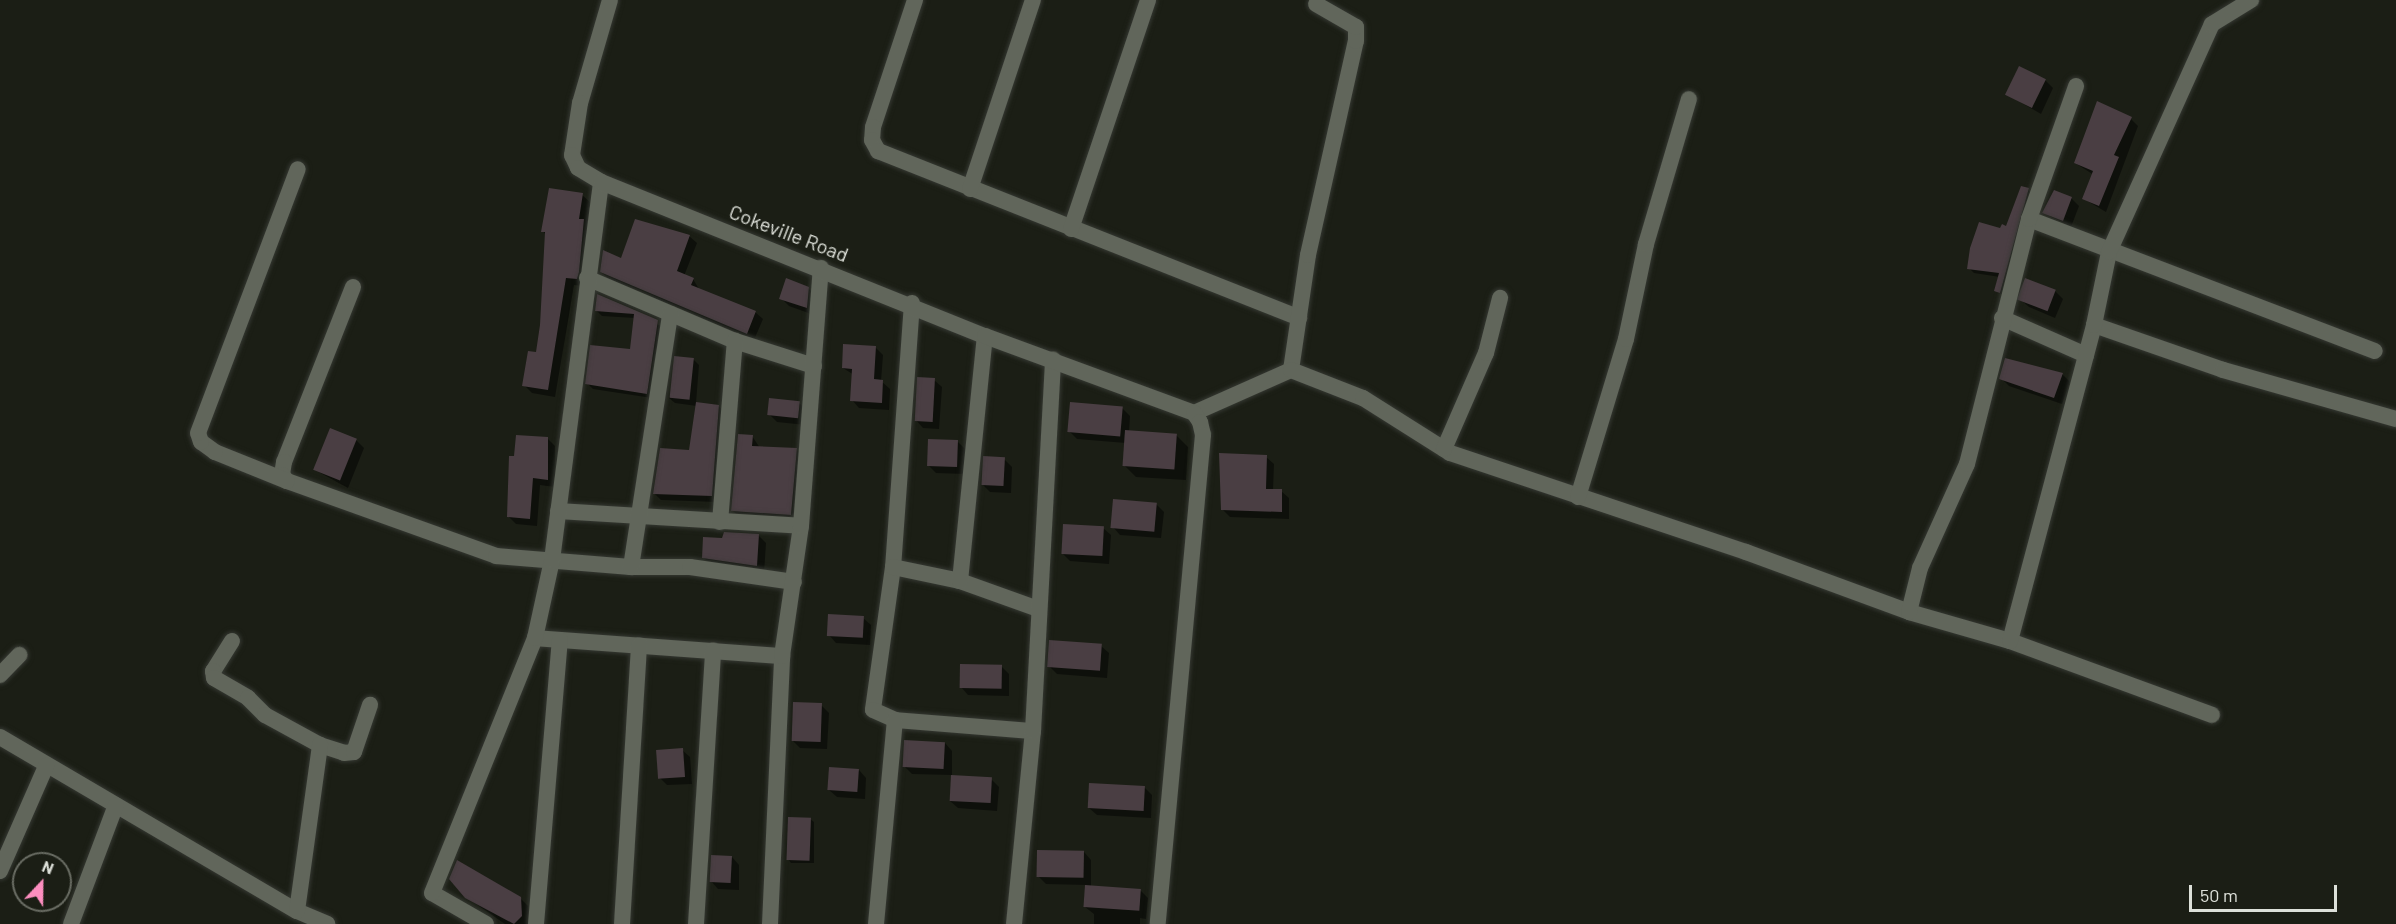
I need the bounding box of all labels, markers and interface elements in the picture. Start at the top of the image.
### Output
street label: Cokeville Road [726,199,852,267]
north arrow [12,852,72,912]
text: N [40,856,57,877]
scale bar [2192,873,2340,911]
text: 50 m [2200,884,2238,906]

